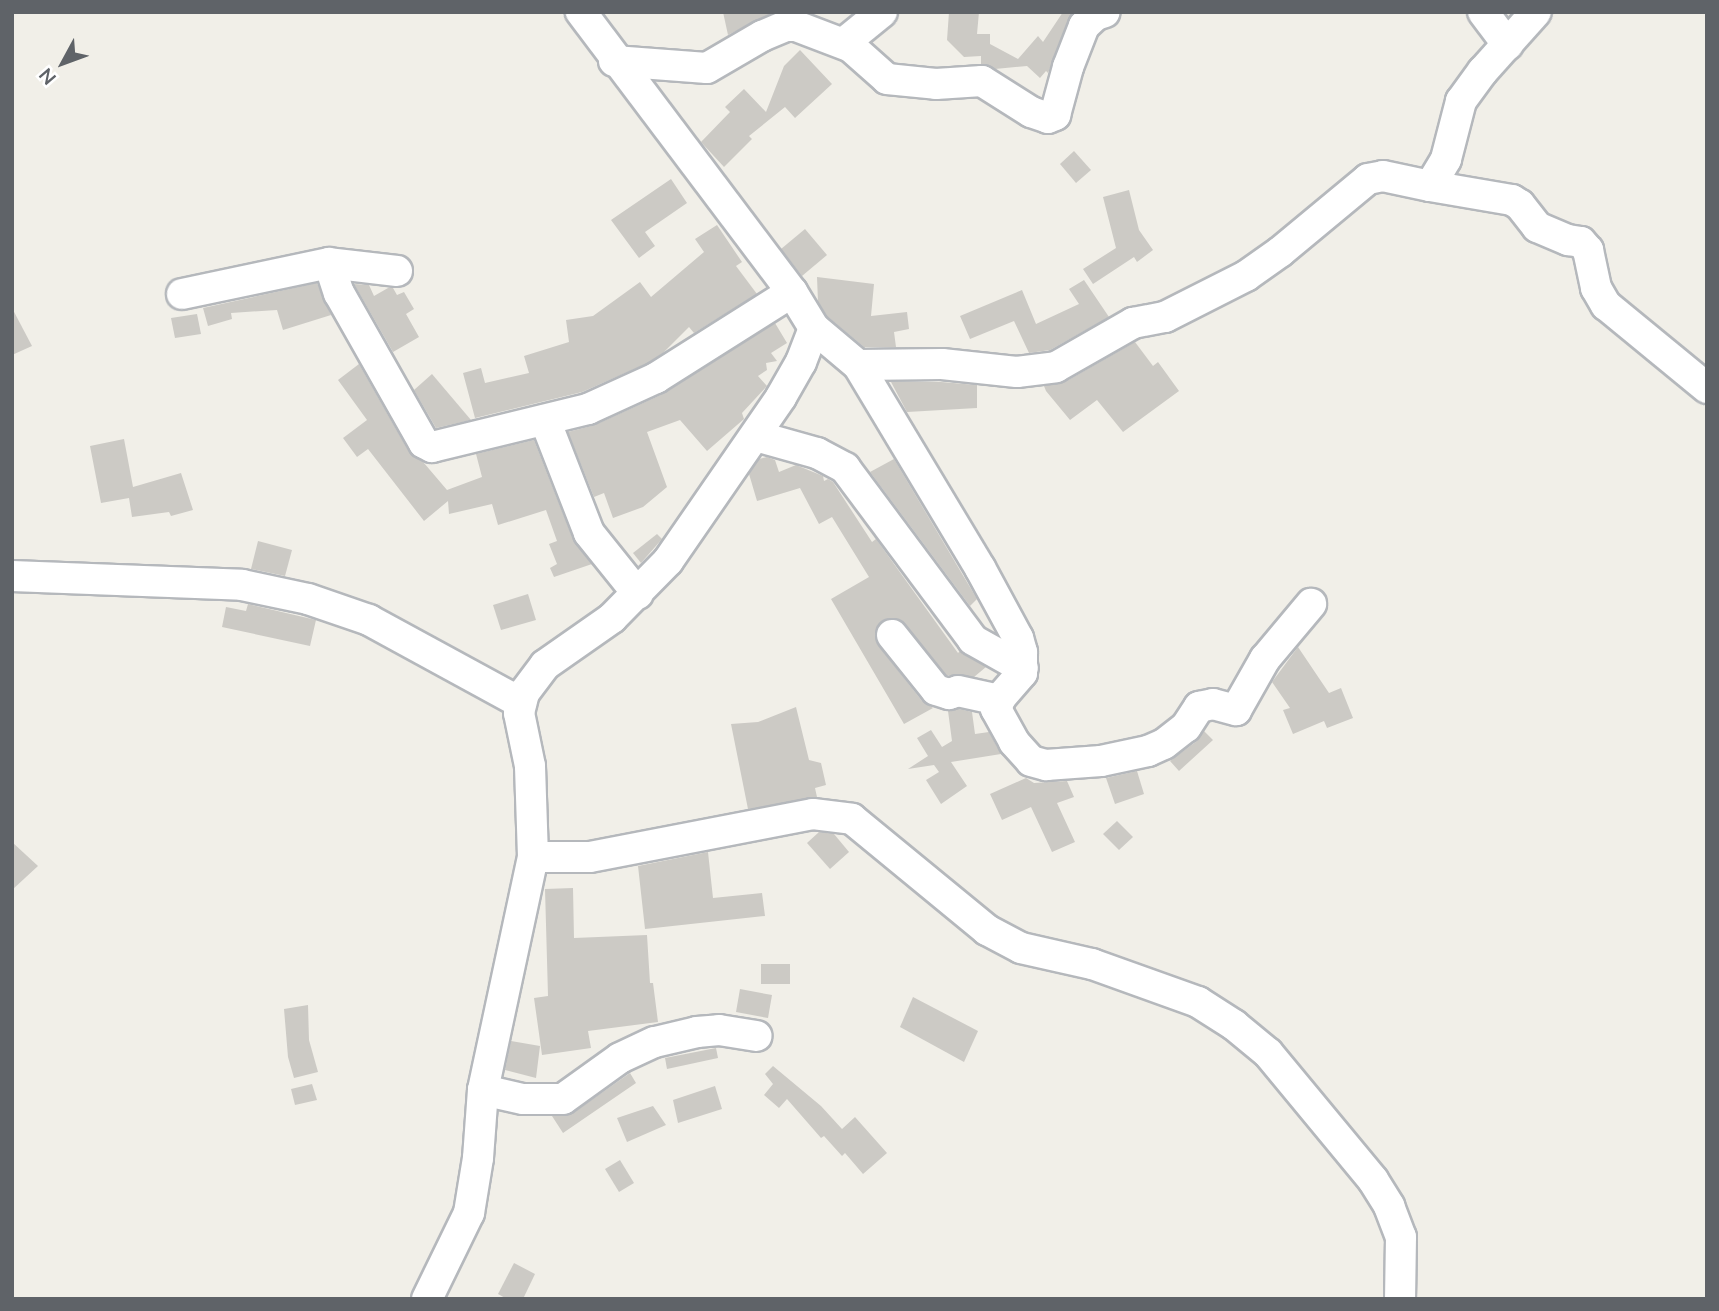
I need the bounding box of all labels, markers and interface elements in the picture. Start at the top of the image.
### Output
north arrow [28,28,98,98]
text: N [33,63,61,90]

